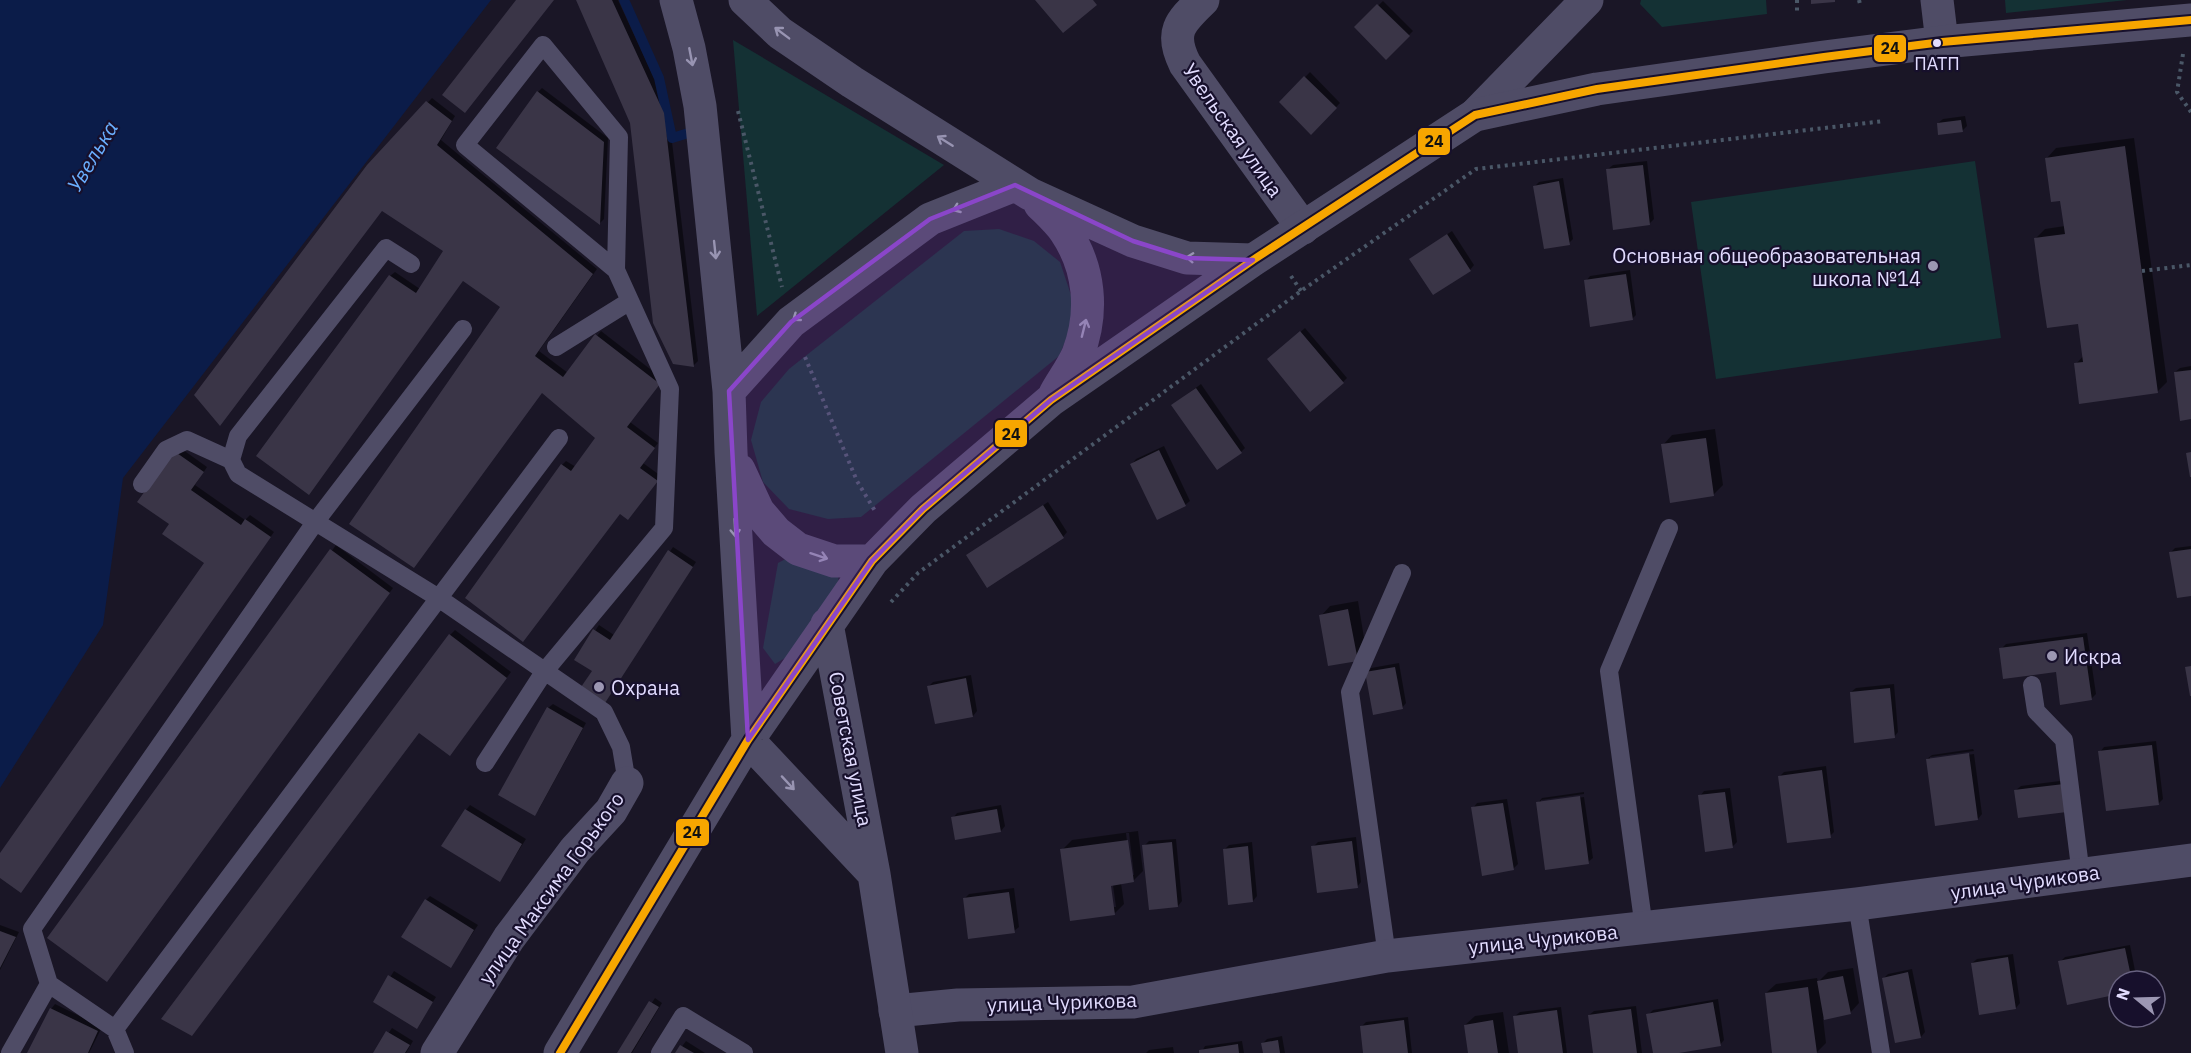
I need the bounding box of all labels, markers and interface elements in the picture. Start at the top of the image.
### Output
one-way arrow [775,27,791,40]
line badge: 24 [1873,34,1907,63]
marker: ПАТП [1931,37,1943,49]
text: 24 [1880,38,1900,58]
one-way arrow [686,46,697,66]
place label: ПАТП [1914,52,1960,75]
street label: Увельская улица [1177,58,1289,202]
water label: Увелька [60,115,124,197]
line badge: 24 [1417,127,1451,156]
text: 24 [1424,131,1444,151]
one-way arrow [937,134,954,146]
one-way arrow [952,202,971,213]
one-way arrow [710,240,721,260]
place label: Основная общеобразовательная школа №14 [1612,242,1921,292]
one-way arrow [1185,252,1205,263]
marker: Основная общеобразовательная школа №14 [1926,259,1940,273]
one-way arrow [792,309,808,322]
one-way arrow [1079,319,1091,338]
line badge: 24 [994,419,1028,448]
text: 24 [1001,424,1021,444]
one-way arrow [730,518,741,538]
one-way arrow [809,551,828,562]
place label: Искра [2064,643,2122,670]
marker: Искра [2045,649,2059,663]
street label: Советская улица [823,669,879,829]
place label: Охрана [611,674,680,701]
marker: Охрана [592,680,606,694]
one-way arrow [781,775,795,790]
street label: улица Максима Горького [472,786,630,990]
line badge: 24 [675,818,710,847]
text: 24 [682,822,702,842]
street label: улица Чурикова [1949,858,2101,906]
street label: улица Чурикова [1467,918,1619,960]
north arrow [2107,969,2167,1029]
text: N [2111,985,2134,1003]
street label: улица Чурикова [987,986,1138,1018]

